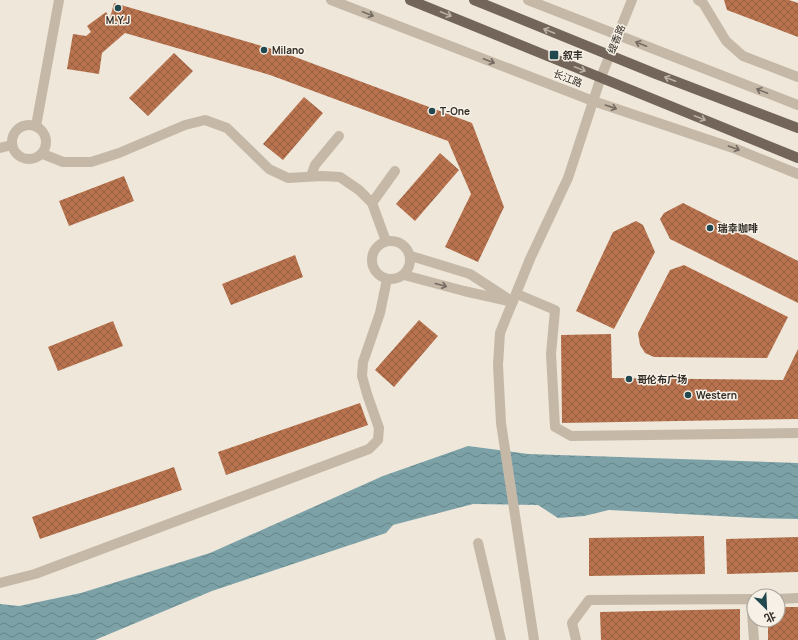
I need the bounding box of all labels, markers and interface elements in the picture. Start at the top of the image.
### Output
marker: M.Y.J [113,3,123,13]
one-way arrow [361,11,373,19]
one-way arrow [440,11,452,18]
place label: M.Y.J [106,13,130,27]
street label: 缇香路 [604,22,628,56]
one-way arrow [544,26,556,34]
one-way arrow [635,39,647,47]
place label: Milano [272,43,304,57]
marker: Milano [259,45,269,55]
place label: 叙丰 [562,48,583,62]
marker: 叙丰 [548,49,560,61]
one-way arrow [483,57,495,65]
one-way arrow [573,65,585,73]
street label: 长江路 [551,66,585,90]
one-way arrow [664,74,676,82]
one-way arrow [756,87,768,94]
place label: T-One [440,104,470,118]
one-way arrow [604,104,617,111]
marker: T-One [427,106,437,116]
one-way arrow [693,115,705,122]
one-way arrow [727,145,739,153]
place label: 瑞幸咖啡 [718,221,758,235]
marker: 瑞幸咖啡 [705,223,715,233]
one-way arrow [435,282,448,289]
place label: 哥伦布广场 [637,372,687,386]
marker: 哥伦布广场 [624,374,634,384]
place label: Western [696,388,737,402]
marker: Western [683,390,693,400]
north arrow [746,588,786,628]
text: 北 [762,609,778,627]

